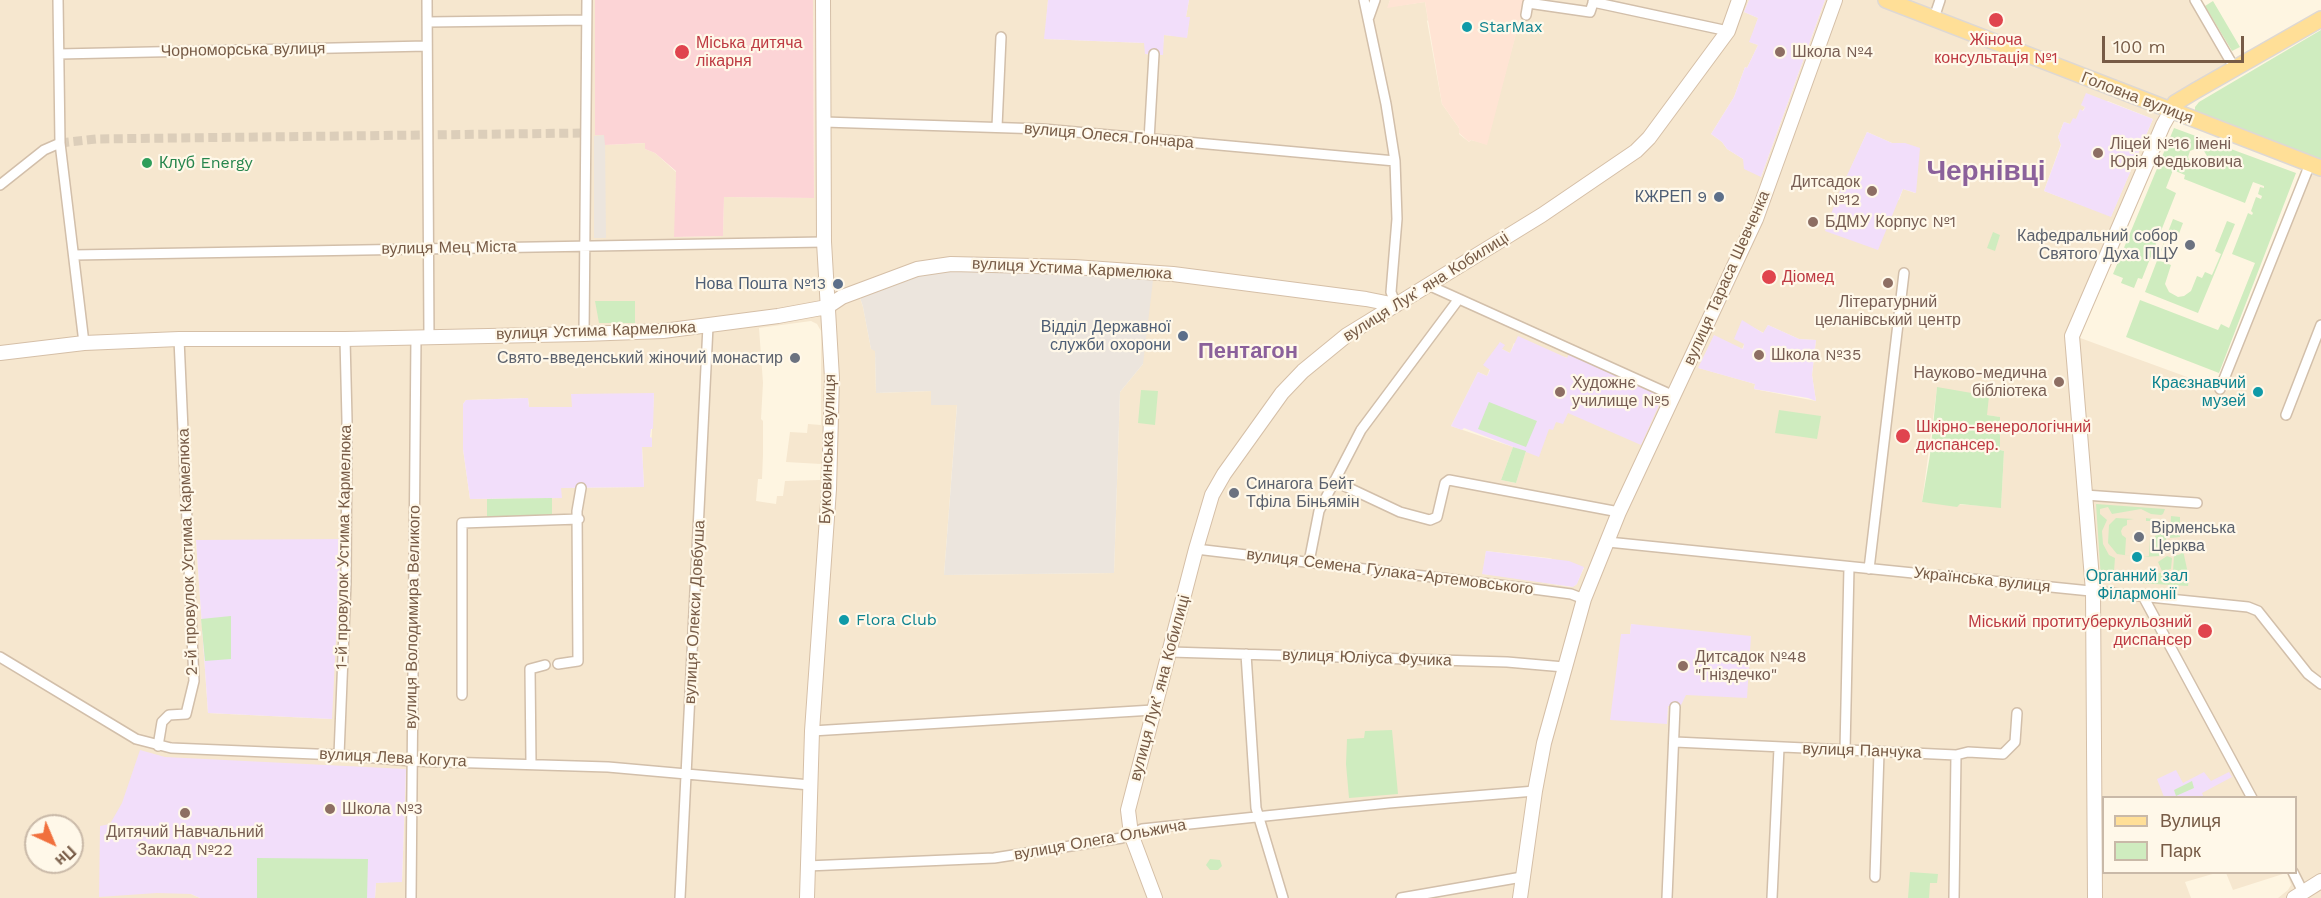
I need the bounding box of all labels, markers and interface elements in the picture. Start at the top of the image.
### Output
marker: Жіноча консультація №1 [1987,11,2005,29]
place label: StarMax [1479,17,1543,37]
marker: StarMax [1460,20,1474,34]
scale bar [2105,24,2248,62]
place label: Жіноча консультація №1 [1934,30,2058,68]
place label: Міська дитяча лікарня [696,33,802,71]
text: 100 m [2113,36,2166,57]
street label: Чорноморська вулиця [160,39,326,61]
place label: Школа №4 [1792,42,1873,62]
marker: Міська дитяча лікарня [673,43,691,61]
marker: Школа №4 [1773,45,1787,59]
street label: Головна вулиця [2078,68,2196,128]
street label: вулиця Олеся Гончара [1023,119,1195,153]
place label: Ліцей №16 імені Юрія Федьковича [2110,134,2242,172]
marker: Ліцей №16 імені Юрія Федьковича [2091,146,2105,160]
place label: Клуб Energy [159,153,253,173]
district label: Чернівці [1926,155,2046,189]
marker: Клуб Energy [140,156,154,170]
place label: Дитсадок №12 [1791,172,1860,210]
marker: Дитсадок №12 [1865,184,1879,198]
place label: КЖРЕП 9 [1635,187,1707,207]
street label: вулиця Тараса Шевченка [1680,188,1774,368]
marker: КЖРЕП 9 [1712,190,1726,204]
place label: БДМУ Корпус №1 [1825,212,1956,232]
marker: БДМУ Корпус №1 [1806,215,1820,229]
place label: Кафедральний собор Святого Духа ПЦУ [2017,226,2178,264]
street label: вулиця Лукʼяна Кобилиці [1340,228,1512,346]
street label: вулиця Мец Міста [381,237,517,259]
marker: Кафедральний собор Святого Духа ПЦУ [2183,238,2197,252]
street label: вулиця Устима Кармелюка [972,254,1172,284]
place label: Діомед [1782,267,1834,287]
marker: Діомед [1760,268,1778,286]
place label: Нова Пошта №13 [695,274,826,294]
marker: Літературний целанівський центр [1881,276,1895,290]
marker: Нова Пошта №13 [831,277,845,291]
place label: Літературний целанівський центр [1815,292,1961,330]
place label: Відділ Державної служби охорони [1041,317,1171,355]
street label: вулиця Устима Кармелюка [496,318,696,344]
marker: Відділ Державної служби охорони [1176,329,1190,343]
district label: Пентагон [1198,339,1298,365]
place label: Школа №35 [1771,345,1861,365]
place label: Свято-введенський жіночий монастир [497,348,783,368]
marker: Школа №35 [1752,348,1766,362]
marker: Свято-введенський жіночий монастир [788,351,802,365]
place label: Науково-медична бібліотека [1913,363,2047,401]
street label: Буковинська вулиця [816,373,840,525]
place label: Художнє училище №5 [1572,373,1670,411]
place label: Краєзнавчий музей [2152,373,2246,411]
marker: Науково-медична бібліотека [2052,375,2066,389]
marker: Художнє училище №5 [1553,385,1567,399]
marker: Краєзнавчий музей [2251,385,2265,399]
place label: Шкірно-венерологічний диспансер. [1916,417,2091,455]
street label: 1-й провулок Устима Кармелюка [332,424,356,670]
marker: Шкірно-венерологічний диспансер. [1894,427,1912,445]
street label: 2-й провулок Устима Кармелюка [174,428,202,676]
place label: Синагога Бейт Тфіла Біньямін [1246,474,1359,512]
marker: Синагога Бейт Тфіла Біньямін [1227,486,1241,500]
street label: вулиця Володимира Великого [401,505,425,729]
place label: Вірменська Церква [2151,518,2235,556]
street label: вулиця Олекси Довбуша [681,520,709,704]
marker: Вірменська Церква [2132,530,2146,544]
street label: вулиця Семена Гулака-Артемовського [1245,545,1535,599]
marker: Органний зал Філармонії [2130,550,2144,564]
street label: Українська вулиця [1913,563,2051,597]
place label: Органний зал Філармонії [2086,566,2188,604]
street label: вулиця Лукʼяна Кобилиці [1126,593,1194,783]
place label: Flora Club [856,610,937,630]
place label: Міський протитуберкульозний диспансер [1968,612,2192,650]
marker: Flora Club [837,613,851,627]
marker: Міський протитуберкульозний диспансер [2196,622,2214,640]
street label: вулиця Юліуса Фучика [1282,645,1452,671]
place label: Дитсадок №48 "Гніздечко" [1695,647,1807,685]
marker: Дитсадок №48 "Гніздечко" [1676,659,1690,673]
street label: вулиця Панчука [1802,739,1922,763]
street label: вулиця Лева Когута [319,745,467,771]
legend [2102,796,2297,874]
place label: Школа №3 [342,799,423,819]
marker: Школа №3 [323,802,337,816]
marker: Дитячий Навчальний Заклад №22 [178,806,192,820]
text: Вулиця [2160,810,2221,831]
north arrow [24,814,84,874]
street label: вулиця Олега Ольжича [1012,815,1188,865]
place label: Дитячий Навчальний Заклад №22 [106,822,264,860]
text: Парк [2160,840,2201,861]
text: Пн [51,842,80,870]

